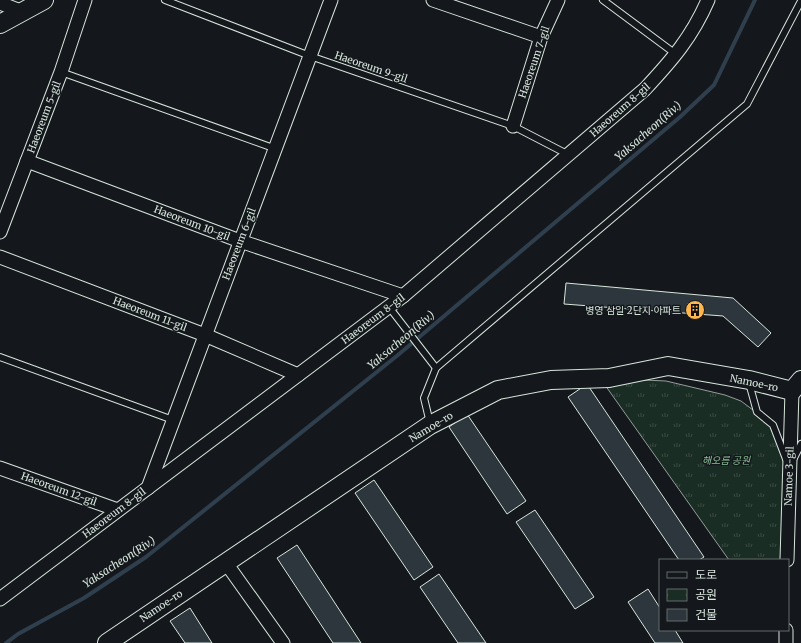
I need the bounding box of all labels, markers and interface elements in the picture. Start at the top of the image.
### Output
street label: Haeoreum 7-gil [516,24,552,100]
street label: Haeoreum 9-gil [333,48,409,86]
street label: Haeoreum 5-gil [24,79,64,155]
street label: Haeoreum 8-gil [587,80,653,140]
water label: Yaksacheon(Riv.) [612,98,684,164]
street label: Haeoreum 10-gil [152,202,232,244]
street label: Haeoreum 6-gil [219,206,259,282]
street label: Haeoreum 8-gil [339,291,407,347]
street label: Haeoreum 11-gil [111,294,189,334]
building icon: 병영 삼일 2단지 아파트 [684,299,706,321]
place label: 병영 삼일 2단지 아파트 [585,304,681,317]
water label: Yaksacheon(Riv.) [364,308,438,372]
street label: Namoe-ro [729,372,779,394]
street label: Namoe-ro [407,409,455,445]
street label: Namoe 3-gil [781,446,797,506]
park label: 해오름 공원 [702,454,751,467]
street label: Haeoreum 12-gil [19,469,99,509]
street label: Haeoreum 8-gil [80,485,148,541]
water label: Yaksacheon(Riv.) [80,533,158,591]
legend [659,559,789,631]
text: 도로 [695,567,717,582]
street label: Namoe-ro [137,587,185,625]
text: 공원 [695,587,717,602]
text: 건물 [695,607,717,622]

